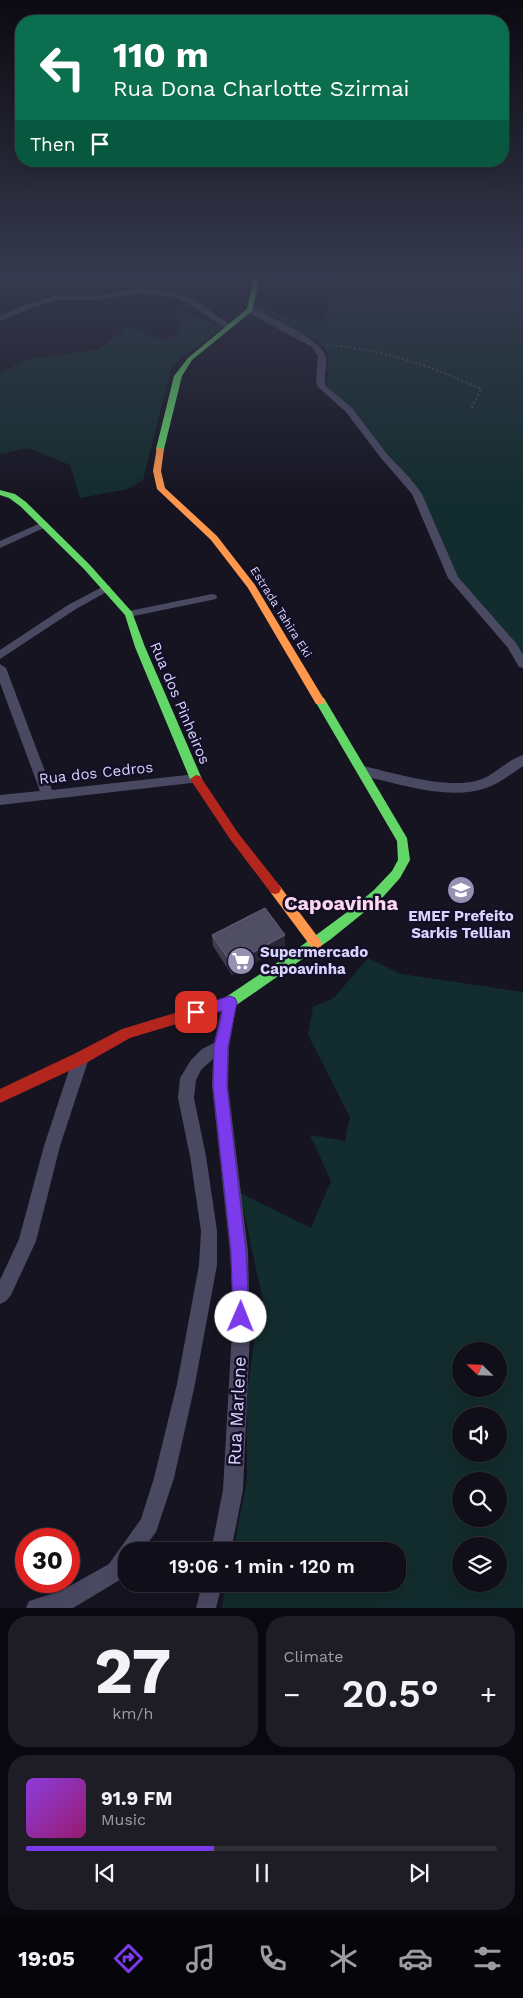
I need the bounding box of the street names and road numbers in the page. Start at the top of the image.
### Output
street label: Estrada Tahira Eki [247,564,315,660]
street label: Rua dos Pinheiros [146,639,214,767]
street label: Rua dos Cedros [38,758,154,788]
street label: Rua Marlene [223,1356,250,1466]

